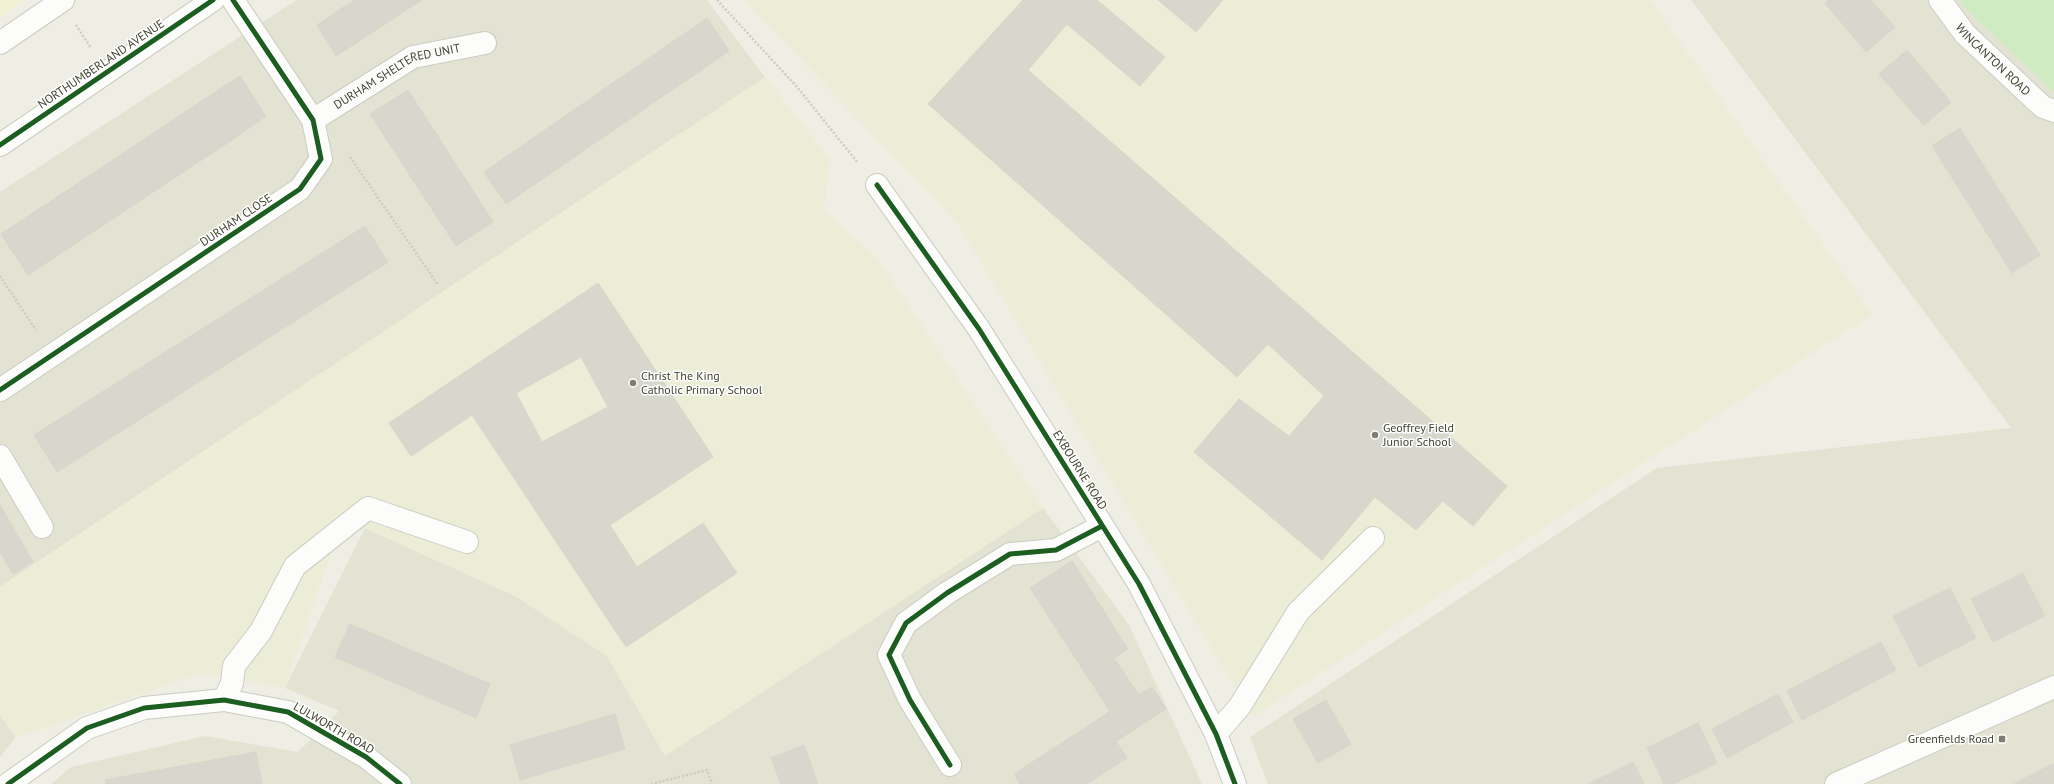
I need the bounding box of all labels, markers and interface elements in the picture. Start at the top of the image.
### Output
street label: NORTHUMBERLAND AVENUE [35,16,167,112]
street label: WINCANTON ROAD [1953,20,2034,99]
street label: DURHAM SHELTERED UNIT [331,40,462,112]
street label: DURHAM CLOSE [197,190,275,249]
place label: Christ The King Catholic Primary School [641,368,763,397]
marker: Christ The King Catholic Primary School [628,378,638,388]
place label: Geoffrey Field Junior School [1382,420,1454,449]
street label: EXBOURNE ROAD [1050,427,1111,512]
marker: Geoffrey Field Junior School [1370,430,1380,440]
street label: LULWORTH ROAD [291,698,378,757]
place label: Greenfields Road [1908,731,1994,746]
marker: Greenfields Road [1997,734,2007,744]

